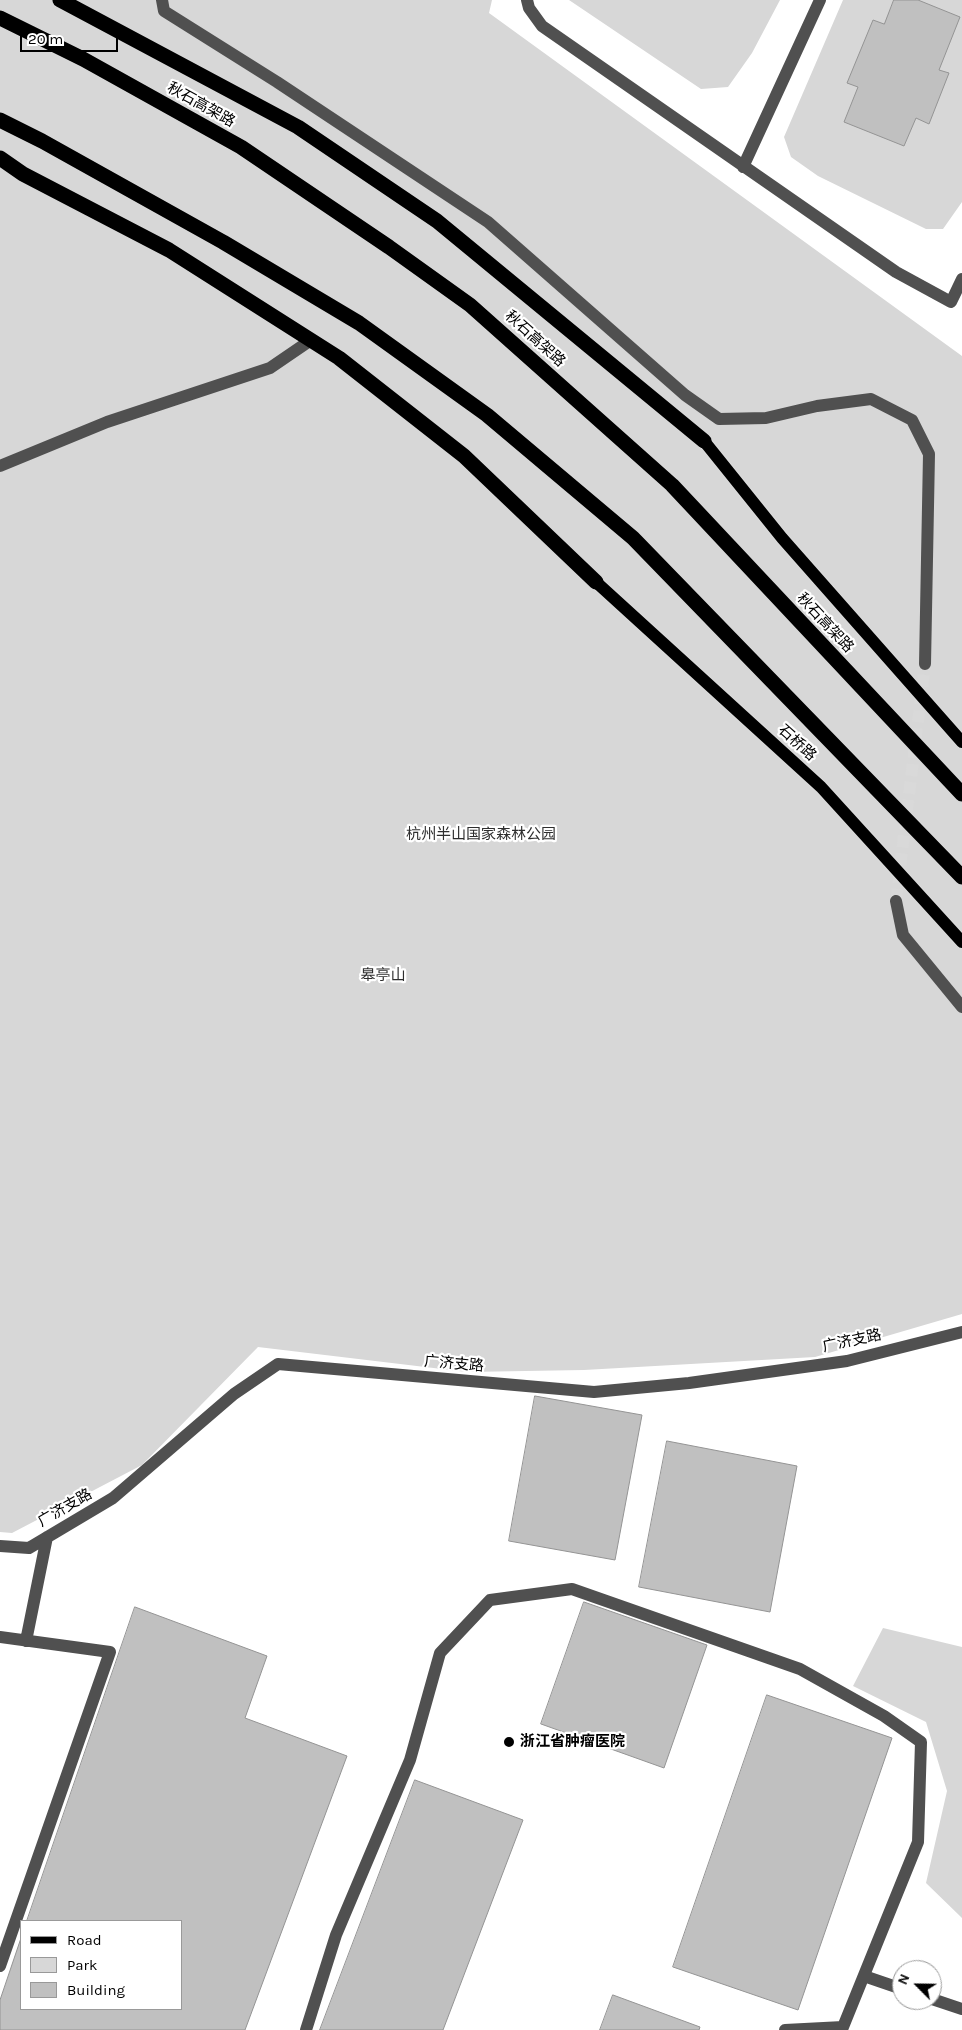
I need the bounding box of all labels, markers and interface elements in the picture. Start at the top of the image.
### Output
scale bar [22,20,120,52]
text: 20 m [28,30,63,48]
street label: 秋石高架路 [164,79,238,131]
street label: 秋石高架路 [501,307,569,371]
street label: 秋石高架路 [793,589,857,657]
street label: 石桥路 [774,721,820,765]
park label: 杭州半山国家森林公园 [406,826,556,844]
park label: 皋亭山 [361,967,405,985]
street label: 广济支路 [821,1326,883,1356]
street label: 广济支路 [423,1352,485,1376]
street label: 广济支路 [35,1485,95,1531]
place label: 浙江省肿瘤医院 [520,1733,625,1751]
marker: 浙江省肿瘤医院 [502,1735,516,1749]
legend [20,1920,182,2010]
text: Road [67,1931,102,1949]
text: Park [67,1956,97,1974]
north arrow [892,1960,942,2010]
text: N [894,1971,913,1987]
text: Building [67,1981,125,1999]

